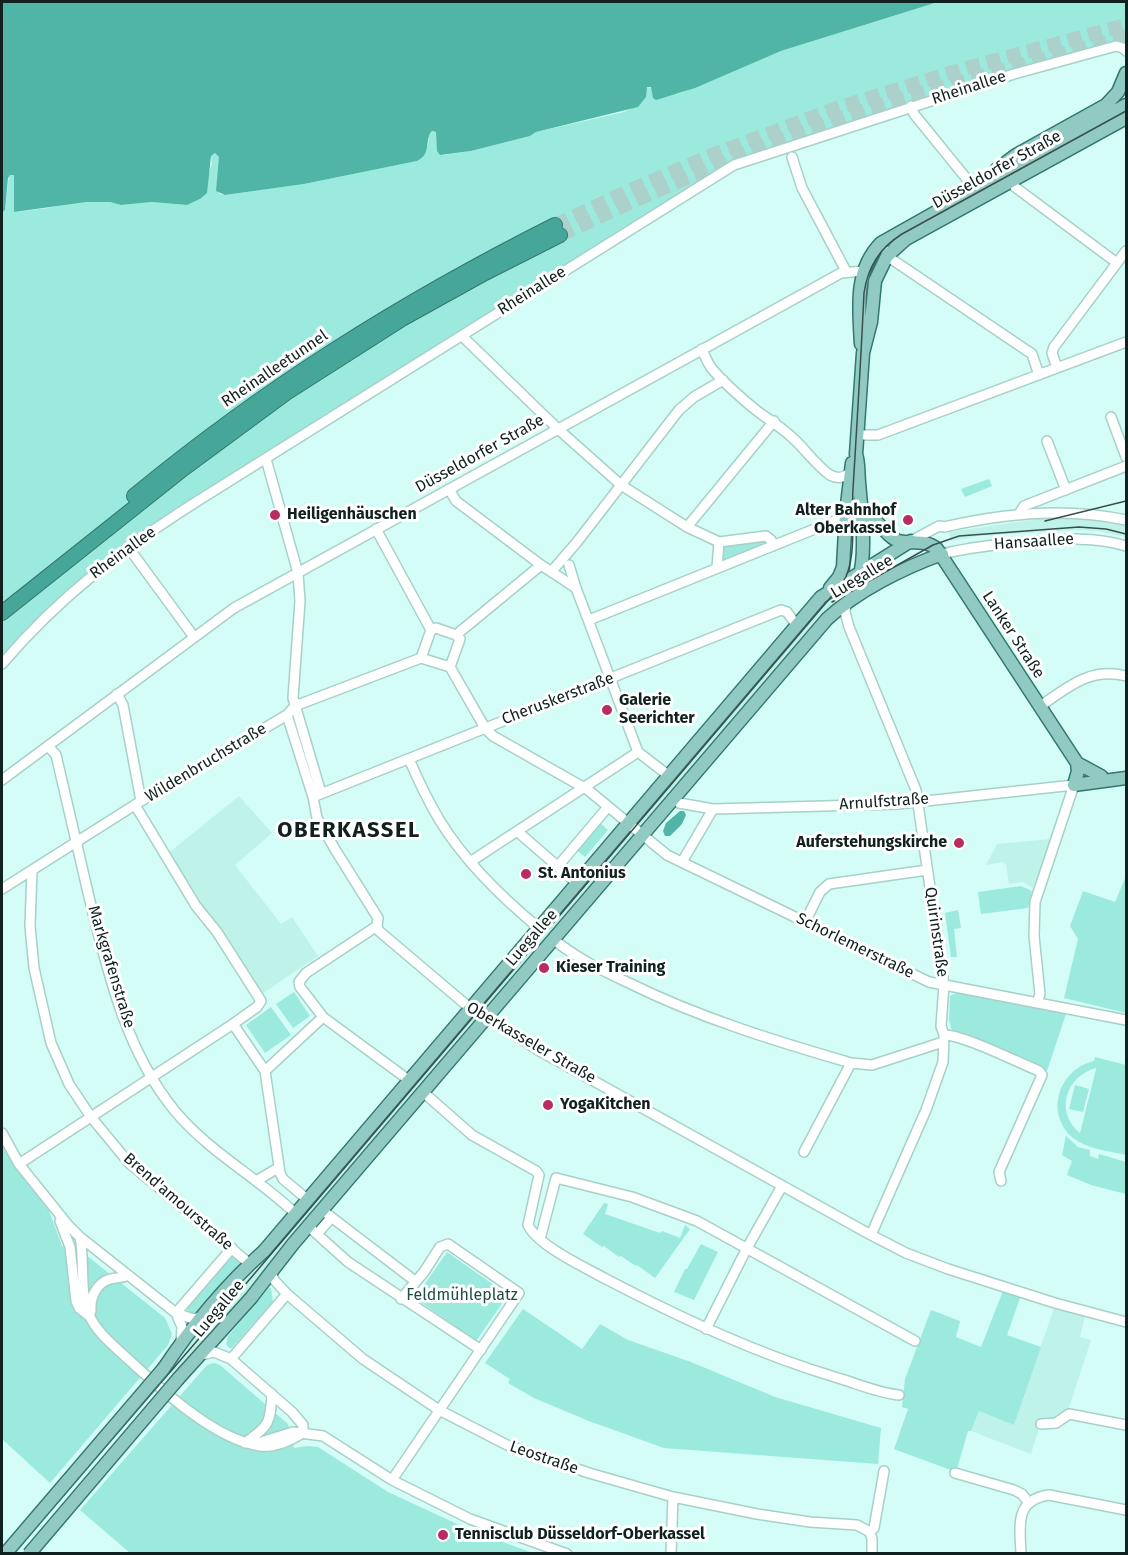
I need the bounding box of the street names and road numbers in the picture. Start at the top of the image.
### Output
street label: Rheinallee [929,67,1009,109]
street label: Düsseldorfer Straße [929,127,1065,213]
street label: Rheinallee [494,262,570,320]
street label: Rheinalleetunnel [218,326,332,412]
street label: Düsseldorfer Straße [412,411,548,497]
street label: Rheinallee [86,523,160,583]
street label: Hansaallee [993,530,1075,554]
street label: Luegallee [827,551,897,603]
street label: Lanker Straße [978,588,1048,682]
street label: Cheruskerstraße [499,669,617,729]
street label: Wildenbruchstraße [142,719,270,807]
street label: Arnulfstraße [839,789,929,815]
street label: Quirinstraße [920,886,952,978]
street label: Markgrafenstraße [83,903,139,1031]
street label: Luegallee [502,906,562,970]
street label: Schorlemerstraße [793,909,917,983]
street label: Oberkasseler Straße [463,998,599,1088]
street label: Brend'amourstraße [119,1149,237,1255]
street label: Luegallee [189,1276,249,1342]
street label: Leostraße [507,1437,581,1479]

